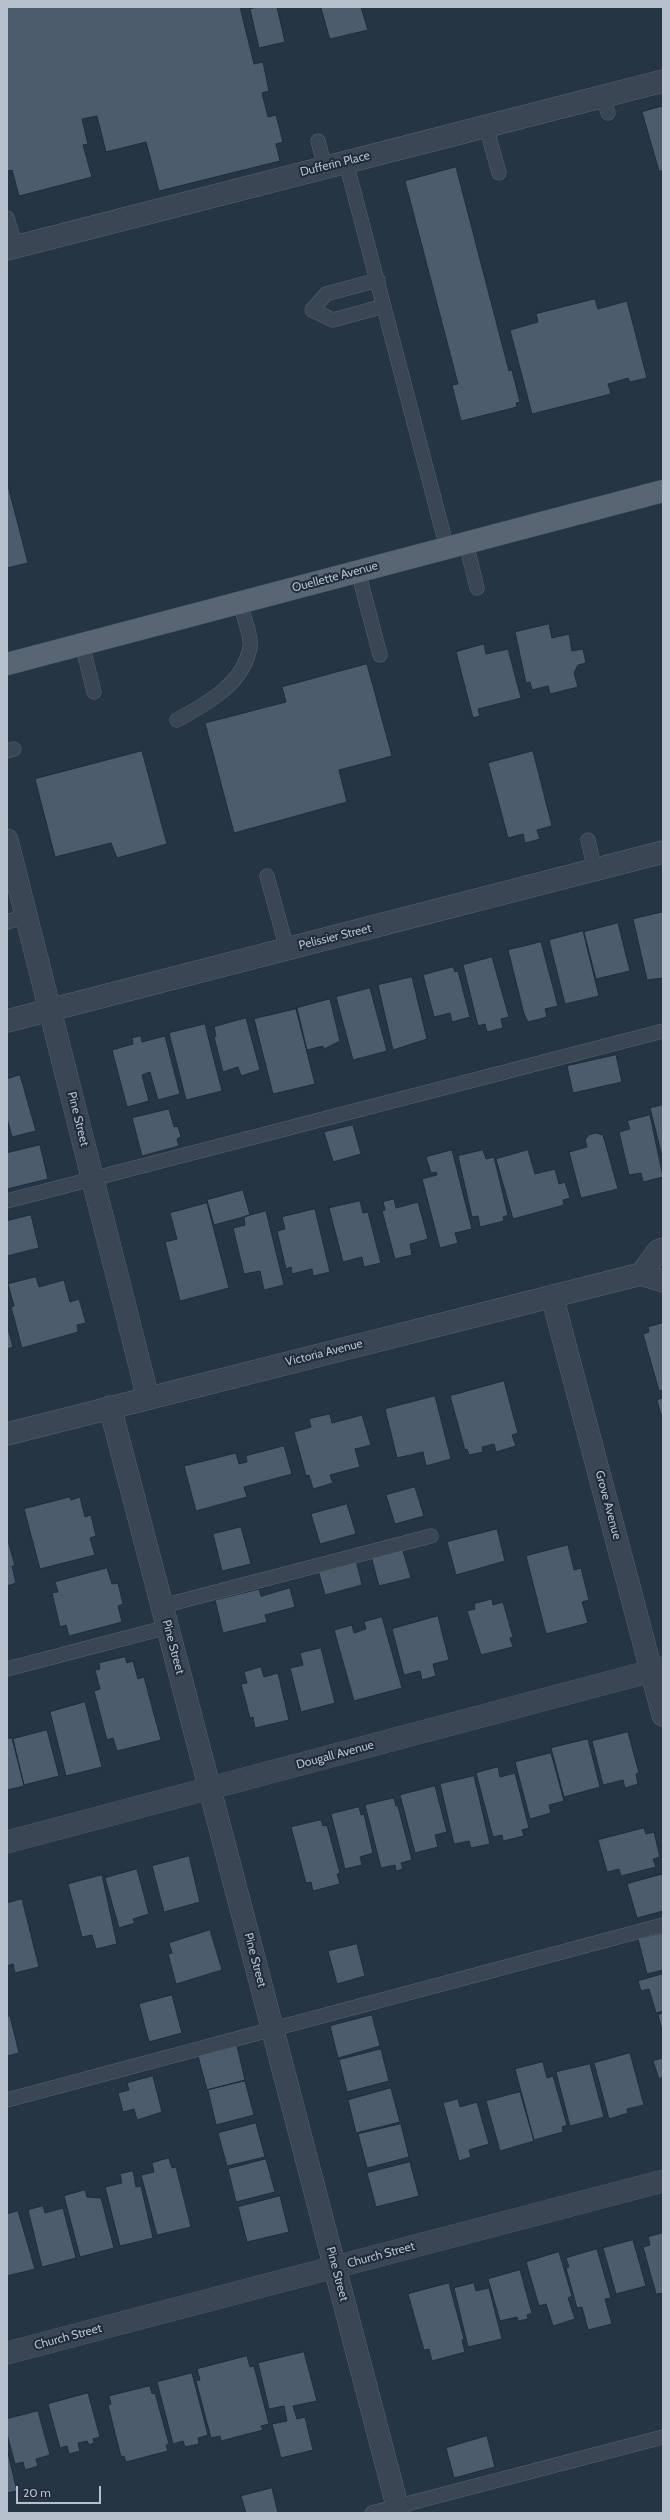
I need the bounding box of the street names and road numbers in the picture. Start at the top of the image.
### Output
street label: Dufferin Place [299,148,371,180]
street label: Ouellette Avenue [290,559,380,595]
street label: Pelissier Street [297,921,373,953]
street label: Pine Street [64,1090,92,1148]
street label: Victoria Avenue [284,1336,364,1370]
street label: Grove Avenue [592,1469,624,1541]
street label: Pine Street [159,1618,187,1676]
street label: Dougall Avenue [295,1738,375,1772]
street label: Pine Street [241,1931,269,1989]
street label: Church Street [346,2239,416,2271]
street label: Pine Street [323,2245,351,2303]
street label: Church Street [33,2321,103,2353]

